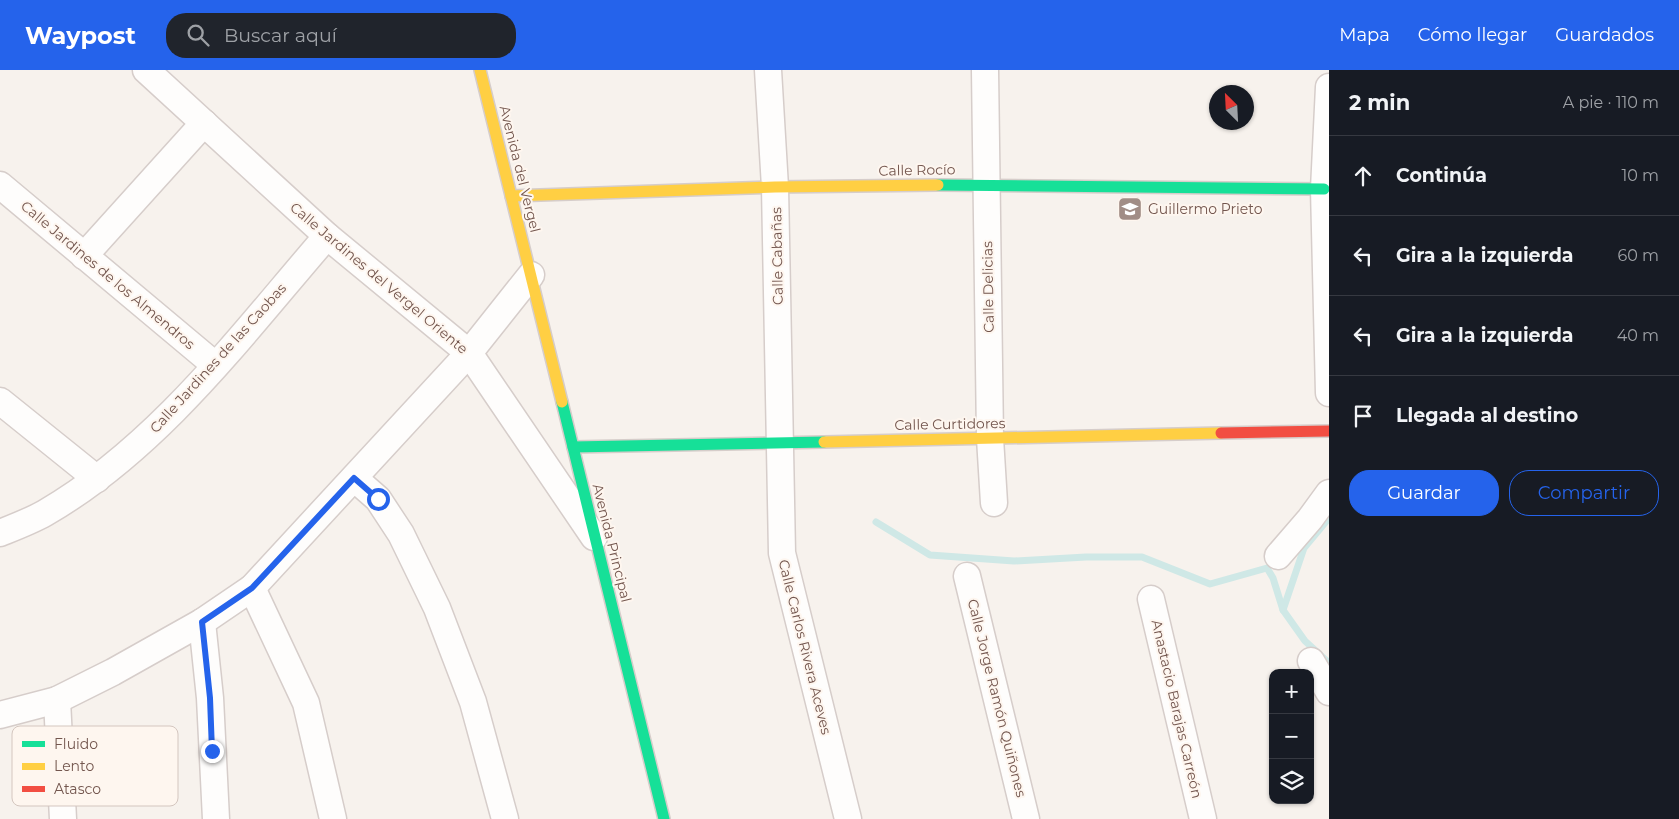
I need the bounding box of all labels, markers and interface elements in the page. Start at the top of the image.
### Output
search box [166,13,516,58]
text: Waypost [25,21,136,50]
icon: search [184,21,212,49]
text: Buscar aquí [224,24,337,47]
text: Mapa [1339,24,1390,46]
text: Cómo llegar [1418,24,1527,46]
text: Guardados [1555,24,1654,46]
north arrow [1209,85,1254,130]
text: 2 min [1349,90,1410,115]
text: A pie · 110 m [1563,93,1659,112]
street label: Avenida del Vergel [496,104,544,234]
street label: Calle Rocío [878,160,956,180]
icon: ahead [1349,162,1377,190]
text: Continúa [1396,164,1487,187]
text: 10 m [1621,166,1659,185]
school or university icon: Guillermo Prieto [1117,196,1143,222]
street label: Calle Jardines de los Almendros [17,197,199,353]
street label: Calle Jardines del Vergel Oriente [286,198,472,358]
place label: Guillermo Prieto [1148,200,1263,218]
street label: Calle Cabañas [767,207,787,305]
street label: Calle Delicias [978,241,998,333]
icon: left [1349,242,1377,270]
text: Gira a la izquierda [1396,244,1574,267]
text: 60 m [1617,246,1659,265]
street label: Calle Jardines de las Caobas [146,279,290,437]
icon: left [1349,322,1377,350]
text: Gira a la izquierda [1396,324,1574,347]
text: 40 m [1617,326,1659,345]
icon: arrive [1349,402,1377,430]
text: Llegada al destino [1396,404,1578,427]
street label: Calle Curtidores [894,414,1006,434]
button: Guardar [1349,470,1499,516]
button: Compartir [1509,470,1659,516]
street label: Avenida Principal [589,482,635,604]
route start [367,488,390,511]
street label: Calle Carlos Rivera Aceves [775,558,836,737]
street label: Calle Jorge Ramón Quiñones [964,597,1030,799]
street label: Anastacio Barajas Carreón [1148,618,1206,800]
map controls [1269,669,1314,804]
button: + [1269,669,1314,714]
button: − [1269,714,1314,759]
legend [12,726,178,806]
text: Fluido [54,735,98,753]
route end [201,740,224,763]
text: Lento [54,757,94,775]
button: layers [1269,759,1314,804]
text: Atasco [54,780,101,798]

